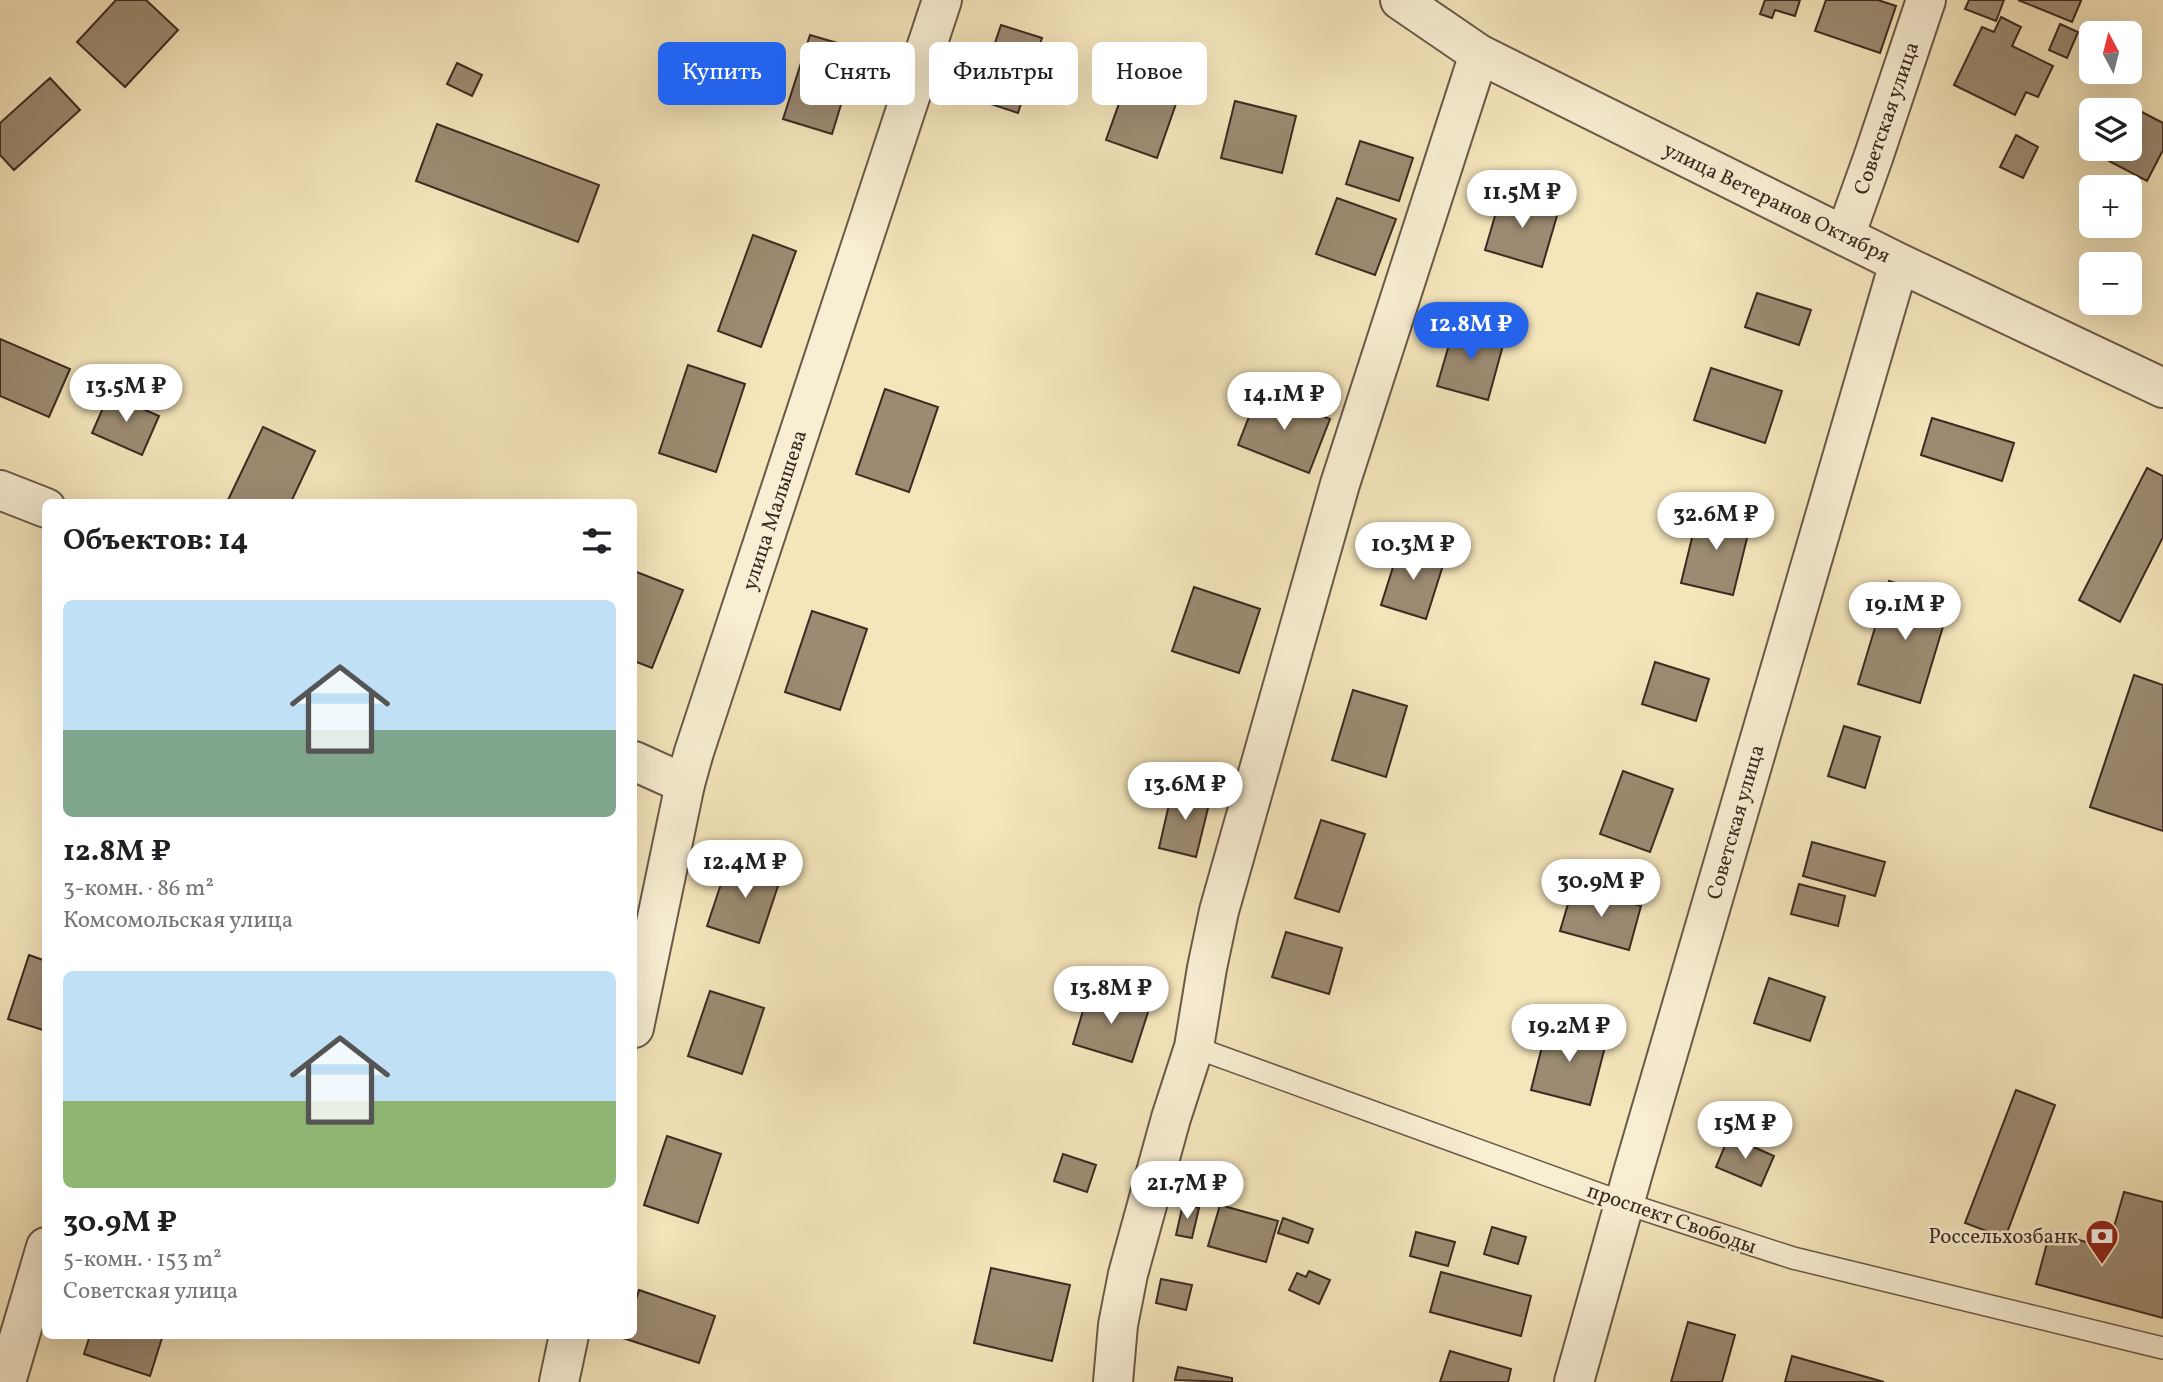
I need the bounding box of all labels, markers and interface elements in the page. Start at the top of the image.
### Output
north arrow [2079,21,2142,84]
map controls [2079,21,2142,315]
street label: Советская улица [1848,38,1927,199]
chip: Купить [658,42,786,105]
chip: Снять [800,42,915,105]
chip: Фильтры [929,42,1078,105]
chip: Новое [1092,42,1207,105]
button: layers [2079,98,2142,161]
street label: улица Ветеранов Октября [1658,136,1895,271]
pin: 11.5M ₽ [1457,170,1587,230]
button: + [2079,175,2142,238]
text: 11.5M ₽ [1483,177,1561,209]
button: − [2079,252,2142,315]
pin: 12.8M ₽ [1406,302,1536,362]
text: 12.8M ₽ [1430,309,1512,341]
pin: 13.5M ₽ [61,364,191,424]
text: 13.5M ₽ [86,371,166,403]
pin: 14.1M ₽ [1219,372,1349,432]
text: 14.1M ₽ [1243,379,1325,411]
street label: улица Малышева [736,426,815,595]
pin: 32.6M ₽ [1651,492,1781,552]
text: 32.6M ₽ [1673,499,1759,531]
text: Объектов: 14 [63,520,248,562]
icon: filters [578,522,616,560]
pin: 10.3M ₽ [1348,522,1478,582]
text: 10.3M ₽ [1371,529,1455,561]
pin: 19.1M ₽ [1840,582,1970,642]
text: 19.1M ₽ [1865,589,1945,621]
icon: home [277,646,403,772]
street label: Советская улица [1700,742,1772,903]
pin: 13.6M ₽ [1120,762,1250,822]
text: 13.6M ₽ [1144,769,1226,801]
text: 12.8M ₽ [63,831,171,873]
pin: 12.4M ₽ [680,841,810,900]
text: 12.4M ₽ [703,847,787,879]
pin: 30.9M ₽ [1536,860,1666,919]
text: 30.9M ₽ [1557,866,1645,898]
text: 3-комн. · 86 m² [63,873,214,905]
text: Комсомольская улица [63,905,293,937]
pin: 13.8M ₽ [1046,967,1176,1026]
text: 13.8M ₽ [1070,973,1152,1005]
pin: 19.2M ₽ [1504,1004,1634,1064]
text: 19.2M ₽ [1527,1011,1611,1043]
icon: home [277,1017,403,1143]
pin: 15M ₽ [1696,1102,1794,1161]
text: 15M ₽ [1714,1108,1776,1140]
pin: 21.7M ₽ [1122,1162,1252,1221]
text: 21.7M ₽ [1147,1168,1227,1200]
street label: проспект Свободы [1583,1177,1760,1262]
text: 30.9M ₽ [63,1202,177,1244]
bank icon: Россельхозбанк [2083,1217,2121,1266]
place label: Россельхозбанк [1929,1223,2078,1252]
text: 5-комн. · 153 m² [63,1244,222,1276]
text: Советская улица [63,1276,238,1308]

